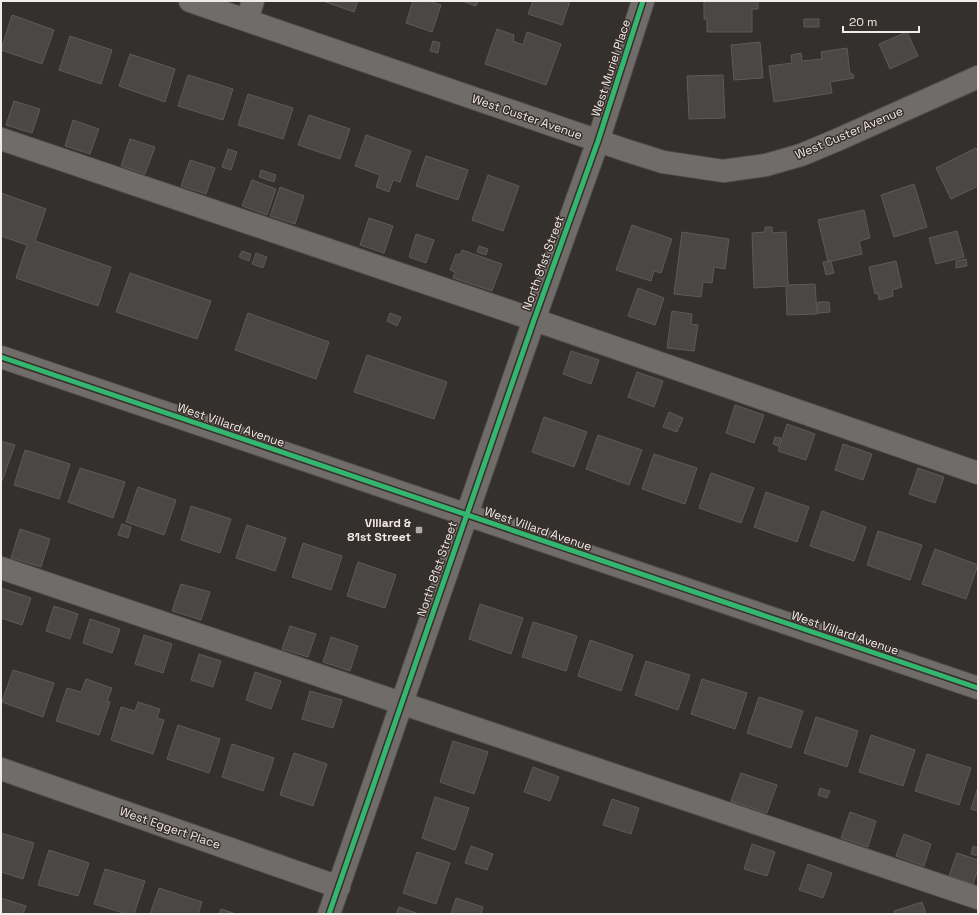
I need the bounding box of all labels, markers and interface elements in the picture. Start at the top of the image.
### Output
scale bar [843,8,919,34]
text: 20 m [849,14,877,30]
street label: West Muriel Place [588,17,634,119]
street label: West Custer Avenue [470,91,584,143]
street label: West Custer Avenue [793,103,905,163]
street label: North 81st Street [518,213,568,313]
street label: West Villard Avenue [175,399,287,451]
street label: West Villard Avenue [482,503,594,555]
place label: Villard & 81st Street [347,515,411,545]
street label: North 81st Street [413,519,461,619]
marker: Villard & 81st Street [414,525,424,535]
street label: West Villard Avenue [789,607,901,659]
street label: West Eggert Place [117,803,223,853]

